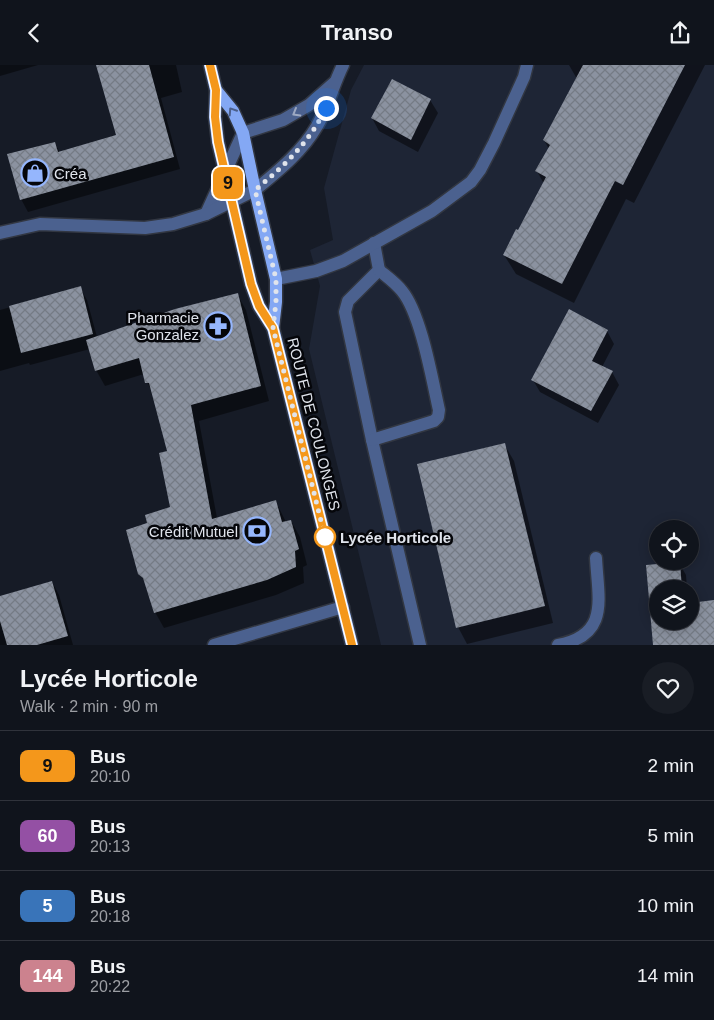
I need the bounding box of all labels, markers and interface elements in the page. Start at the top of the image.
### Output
icon: back [20,19,48,47]
icon: share [666,19,694,47]
text: Transo [321,20,393,45]
your location [314,96,339,121]
one-way arrow [292,106,301,116]
one-way arrow [228,107,238,116]
shop icon: Créa [20,158,50,188]
place label: Créa [54,165,87,182]
line badge: 9 [212,167,244,199]
text: 9 [223,173,233,193]
place label: Pharmacie Gonzalez [127,309,199,343]
pharmacy icon: Pharmacie Gonzalez [203,311,233,341]
street label: ROUTE DE COULONGES [284,336,344,512]
bank icon: Crédit Mutuel [242,516,272,546]
map controls [649,520,699,630]
button: locate [649,520,699,570]
place label: Crédit Mutuel [149,523,238,540]
marker: Lycée Horticole [314,526,336,548]
place label: Lycée Horticole [340,529,451,546]
button: layers [649,580,699,630]
button: heart [642,662,694,714]
text: Lycée Horticole [20,665,198,692]
text: Walk · 2 min · 90 m [20,698,158,715]
text: Bus [90,746,126,767]
text: 2 min [648,755,694,776]
text: 9 [42,756,53,776]
text: 20:10 [90,768,130,785]
text: Bus [90,816,126,837]
text: 5 min [648,825,694,846]
text: 60 [37,826,58,846]
text: 20:13 [90,838,130,855]
text: Bus [90,886,126,907]
text: 10 min [637,895,694,916]
text: 5 [42,896,53,916]
text: 20:18 [90,908,130,925]
text: Bus [90,956,126,977]
text: 14 min [637,965,694,986]
text: 144 [32,966,63,986]
text: 20:22 [90,978,130,995]

